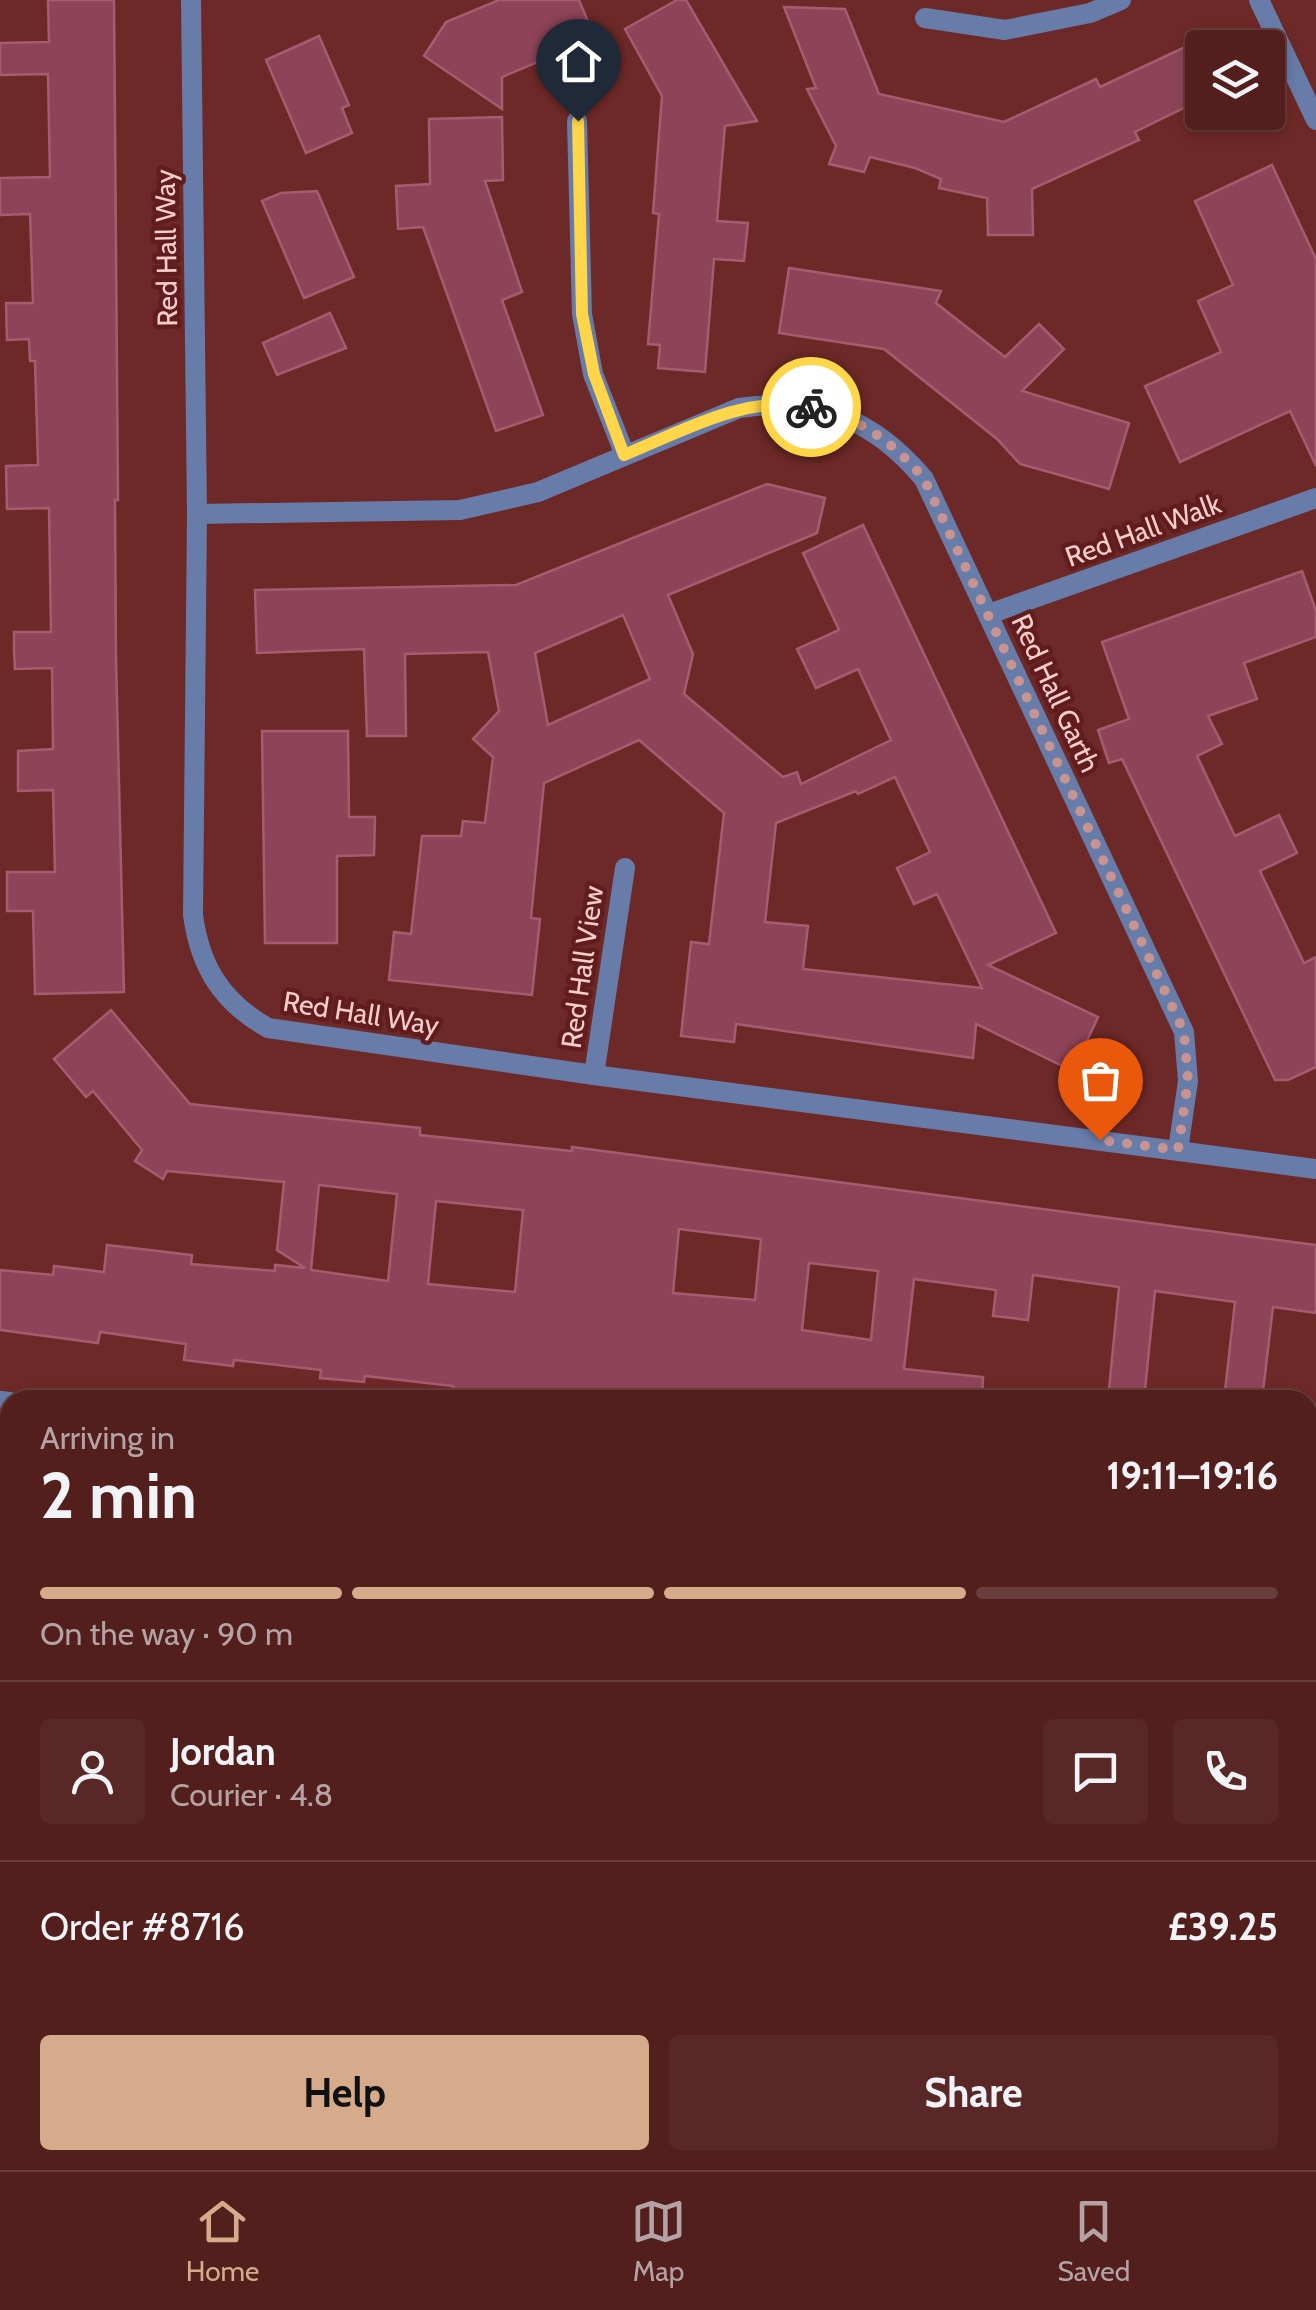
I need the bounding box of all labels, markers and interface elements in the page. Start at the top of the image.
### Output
pin [536,19,621,122]
map controls [1185,30,1285,130]
button: layers [1185,30,1285,130]
icon: home [551,34,606,89]
street label: Red Hall Way [148,169,184,327]
courier [761,357,861,457]
icon: bike [784,380,839,435]
street label: Red Hall Walk [1061,486,1226,574]
street label: Red Hall Garth [1005,608,1107,778]
street label: Red Hall View [554,884,610,1050]
street label: Red Hall Way [281,984,441,1042]
pin [1058,1038,1143,1141]
icon: bag [1073,1053,1128,1108]
text: Arriving in [40,1418,175,1457]
text: 19:11–19:16 [1106,1452,1278,1499]
text: 2 min [40,1455,197,1534]
text: On the way · 90 m [40,1614,293,1653]
button: person [40,1719,145,1824]
button: chat [1043,1719,1148,1824]
button: phone [1173,1719,1278,1824]
text: Jordan [170,1728,276,1775]
text: Courier · 4.8 [170,1775,333,1814]
text: Order #8716 [40,1903,244,1950]
text: £39.25 [1168,1903,1278,1950]
button: Help [40,2035,649,2150]
button: Share [669,2035,1278,2150]
tab: Home [186,2194,259,2288]
tab: Map [631,2194,686,2288]
tab: Saved [1058,2194,1130,2288]

